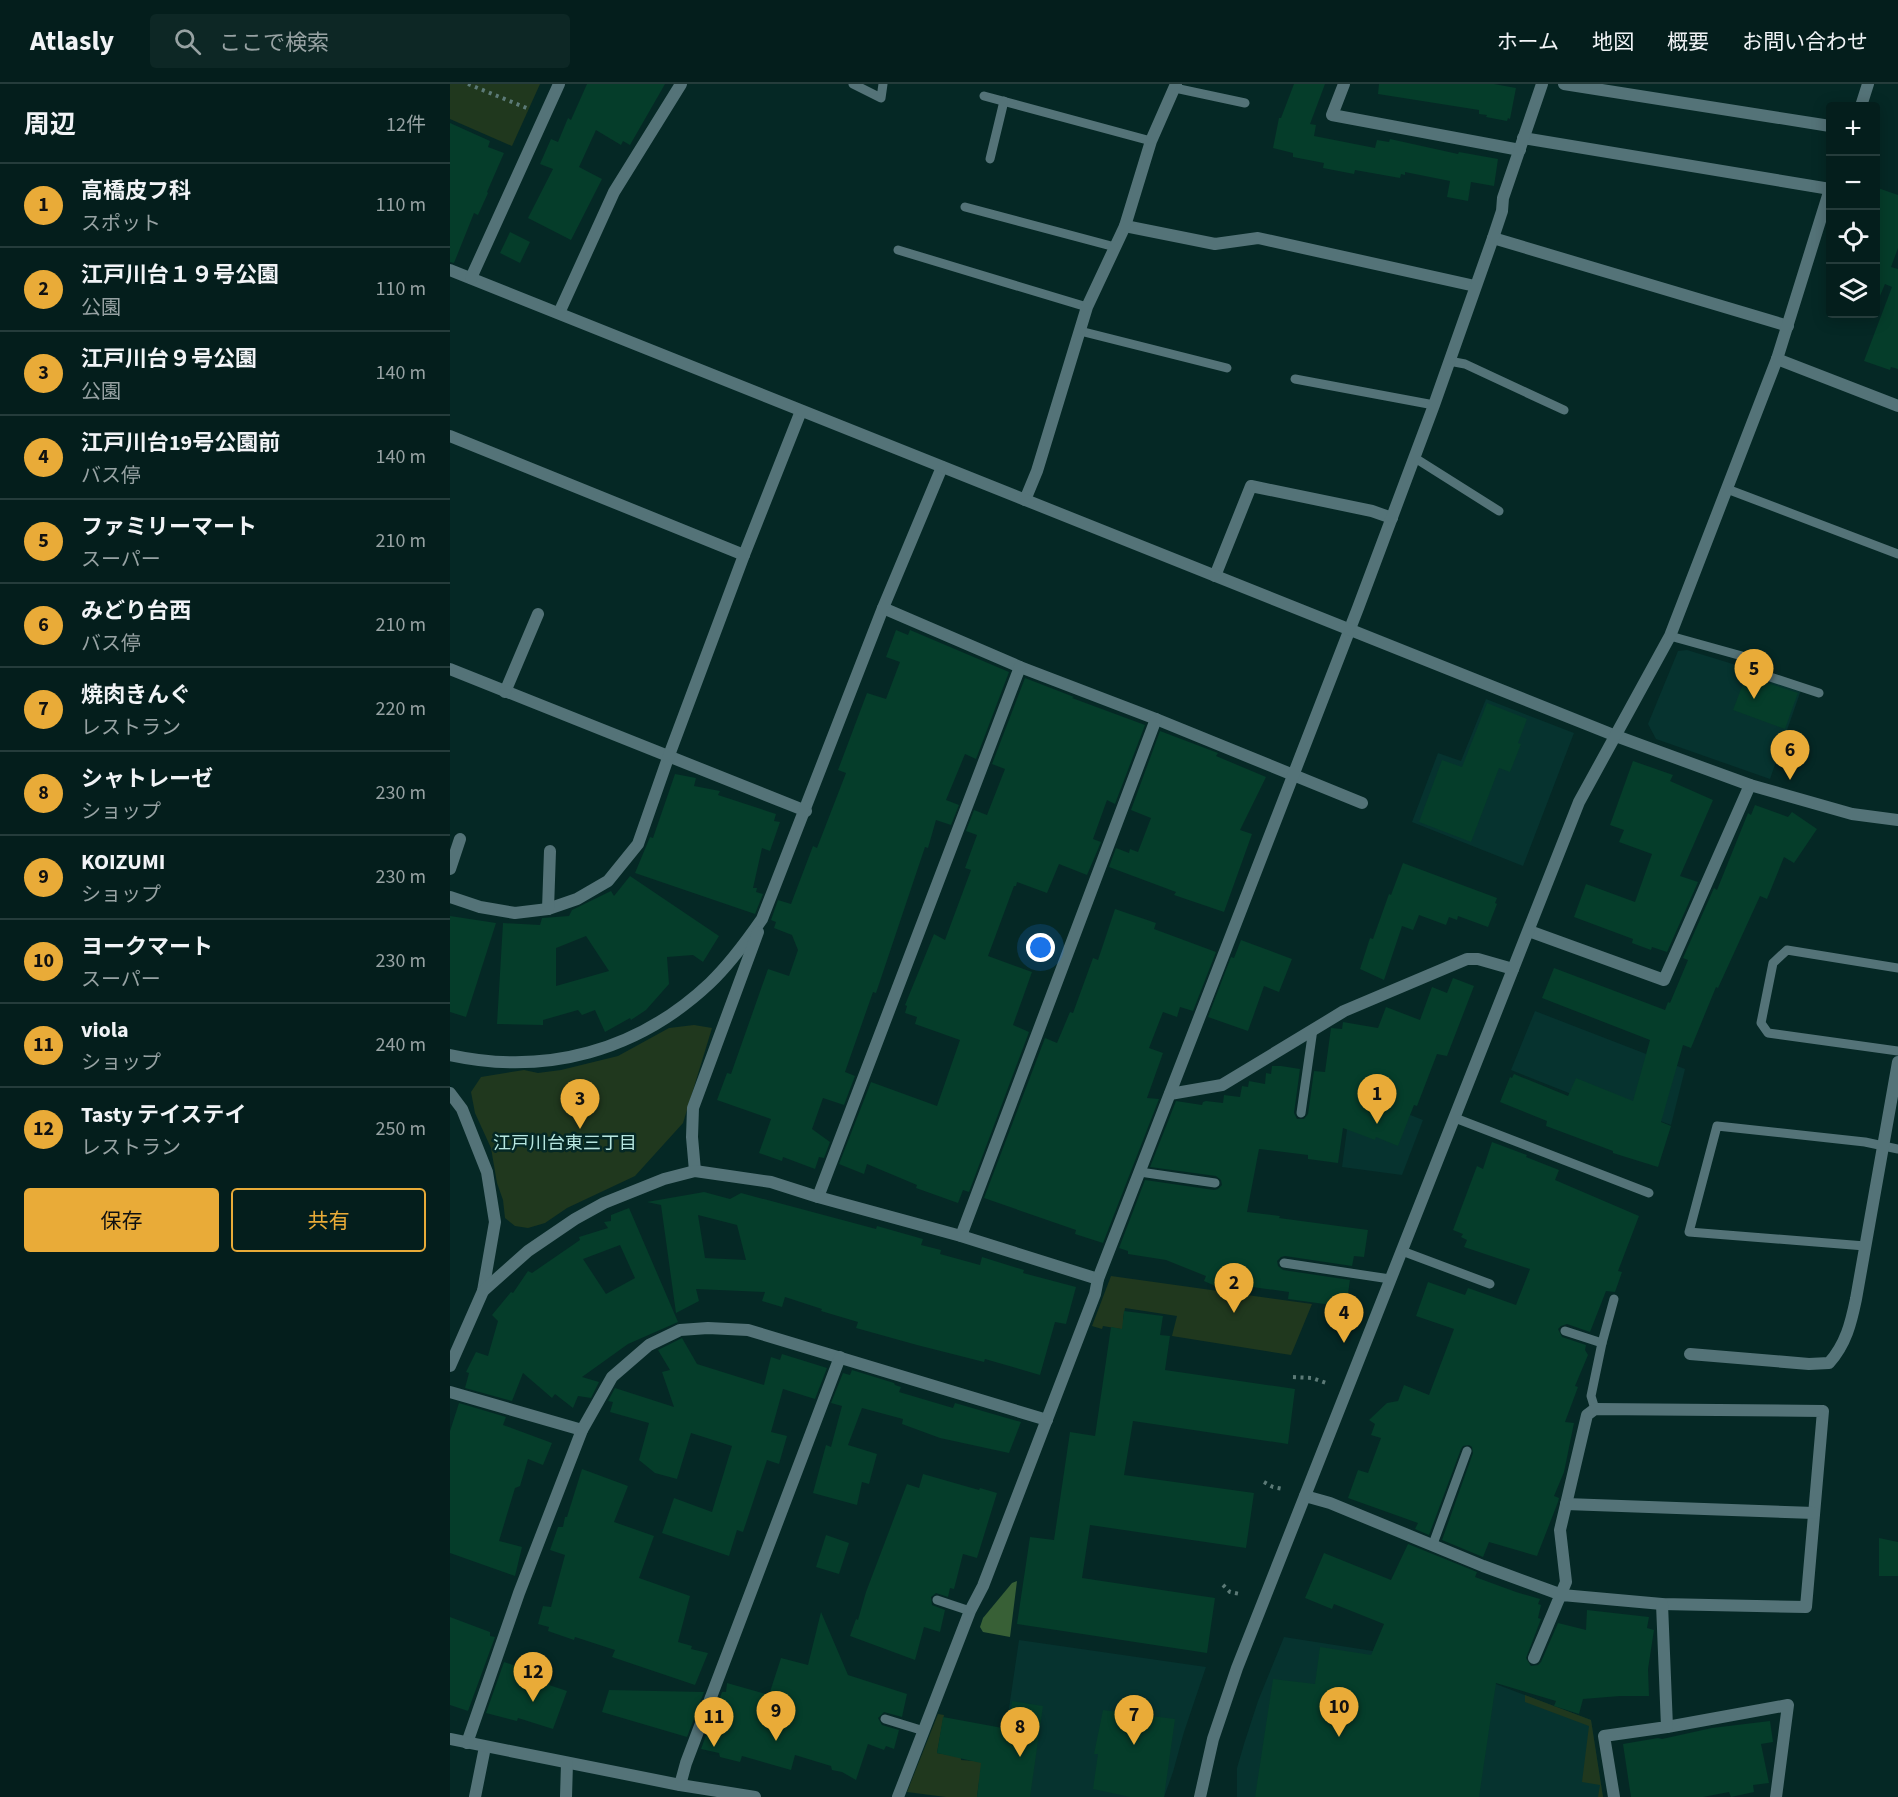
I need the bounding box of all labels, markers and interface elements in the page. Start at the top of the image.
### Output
search box [150,14,570,68]
text: Atlasly [30,21,114,61]
icon: search [171,25,204,58]
text: ここで検索 [219,27,329,59]
text: ホーム [1497,27,1559,57]
text: 地図 [1592,27,1634,57]
text: 概要 [1667,27,1709,57]
text: お問い合わせ [1742,27,1868,57]
map controls [1826,102,1880,318]
button: + [1826,102,1880,156]
text: 周辺 [24,106,76,143]
text: 12件 [386,111,426,139]
button: − [1826,156,1880,210]
text: 高橋皮フ科 [81,175,191,207]
text: 1 [38,191,49,219]
text: 110 m [376,191,426,219]
text: スポット [81,210,161,238]
button: locate [1826,210,1880,264]
text: 江戸川台１９号公園 [81,259,279,291]
button: layers [1826,264,1880,318]
text: 2 [38,275,49,303]
text: 110 m [376,275,426,303]
text: 公園 [81,294,121,322]
text: 江戸川台９号公園 [81,343,257,375]
text: 3 [38,359,49,387]
text: 140 m [376,359,426,387]
text: 公園 [81,378,121,406]
text: 江戸川台19号公園前 [81,427,280,459]
text: 4 [38,443,49,471]
text: 140 m [376,443,426,471]
text: バス停 [81,462,141,490]
text: ファミリーマート [81,511,257,543]
text: 5 [38,527,49,555]
text: 210 m [376,527,426,555]
text: スーパー [81,546,161,574]
text: みどり台西 [81,595,191,627]
text: 6 [38,611,49,639]
text: 210 m [376,611,426,639]
text: バス停 [81,630,141,658]
pin: 5 [1734,650,1774,699]
text: 焼肉きんぐ [81,679,191,711]
text: 7 [38,695,49,723]
text: 220 m [376,695,426,723]
text: レストラン [81,714,181,742]
pin: 6 [1770,730,1810,780]
text: シャトレーゼ [81,763,213,795]
text: 8 [38,779,49,807]
text: 230 m [376,779,426,807]
text: ショップ [81,798,161,826]
text: KOIZUMI [81,846,165,878]
text: 9 [38,863,49,891]
text: 230 m [376,863,426,891]
text: ショップ [81,881,161,909]
text: ヨークマート [81,931,213,963]
your location [1026,933,1055,962]
text: 10 [33,947,54,975]
text: 230 m [376,947,426,975]
text: スーパー [81,966,161,994]
text: viola [81,1014,129,1046]
text: 11 [33,1031,54,1059]
text: 240 m [376,1031,426,1059]
text: ショップ [81,1049,161,1077]
pin: 1 [1358,1074,1396,1124]
pin: 3 [560,1080,600,1129]
text: Tasty テイステイ [81,1099,246,1131]
text: 12 [33,1115,54,1143]
text: 250 m [376,1115,426,1143]
district label: 江戸川台東三丁目 [493,1131,637,1156]
text: レストラン [81,1134,181,1162]
button: 保存 [24,1188,219,1252]
button: 共有 [231,1188,426,1252]
pin: 2 [1214,1264,1254,1313]
pin: 4 [1324,1294,1364,1343]
pin: 12 [514,1652,553,1702]
pin: 10 [1320,1688,1358,1737]
pin: 9 [756,1692,796,1741]
pin: 7 [1114,1696,1154,1745]
pin: 11 [694,1698,734,1747]
pin: 8 [1000,1708,1040,1757]

